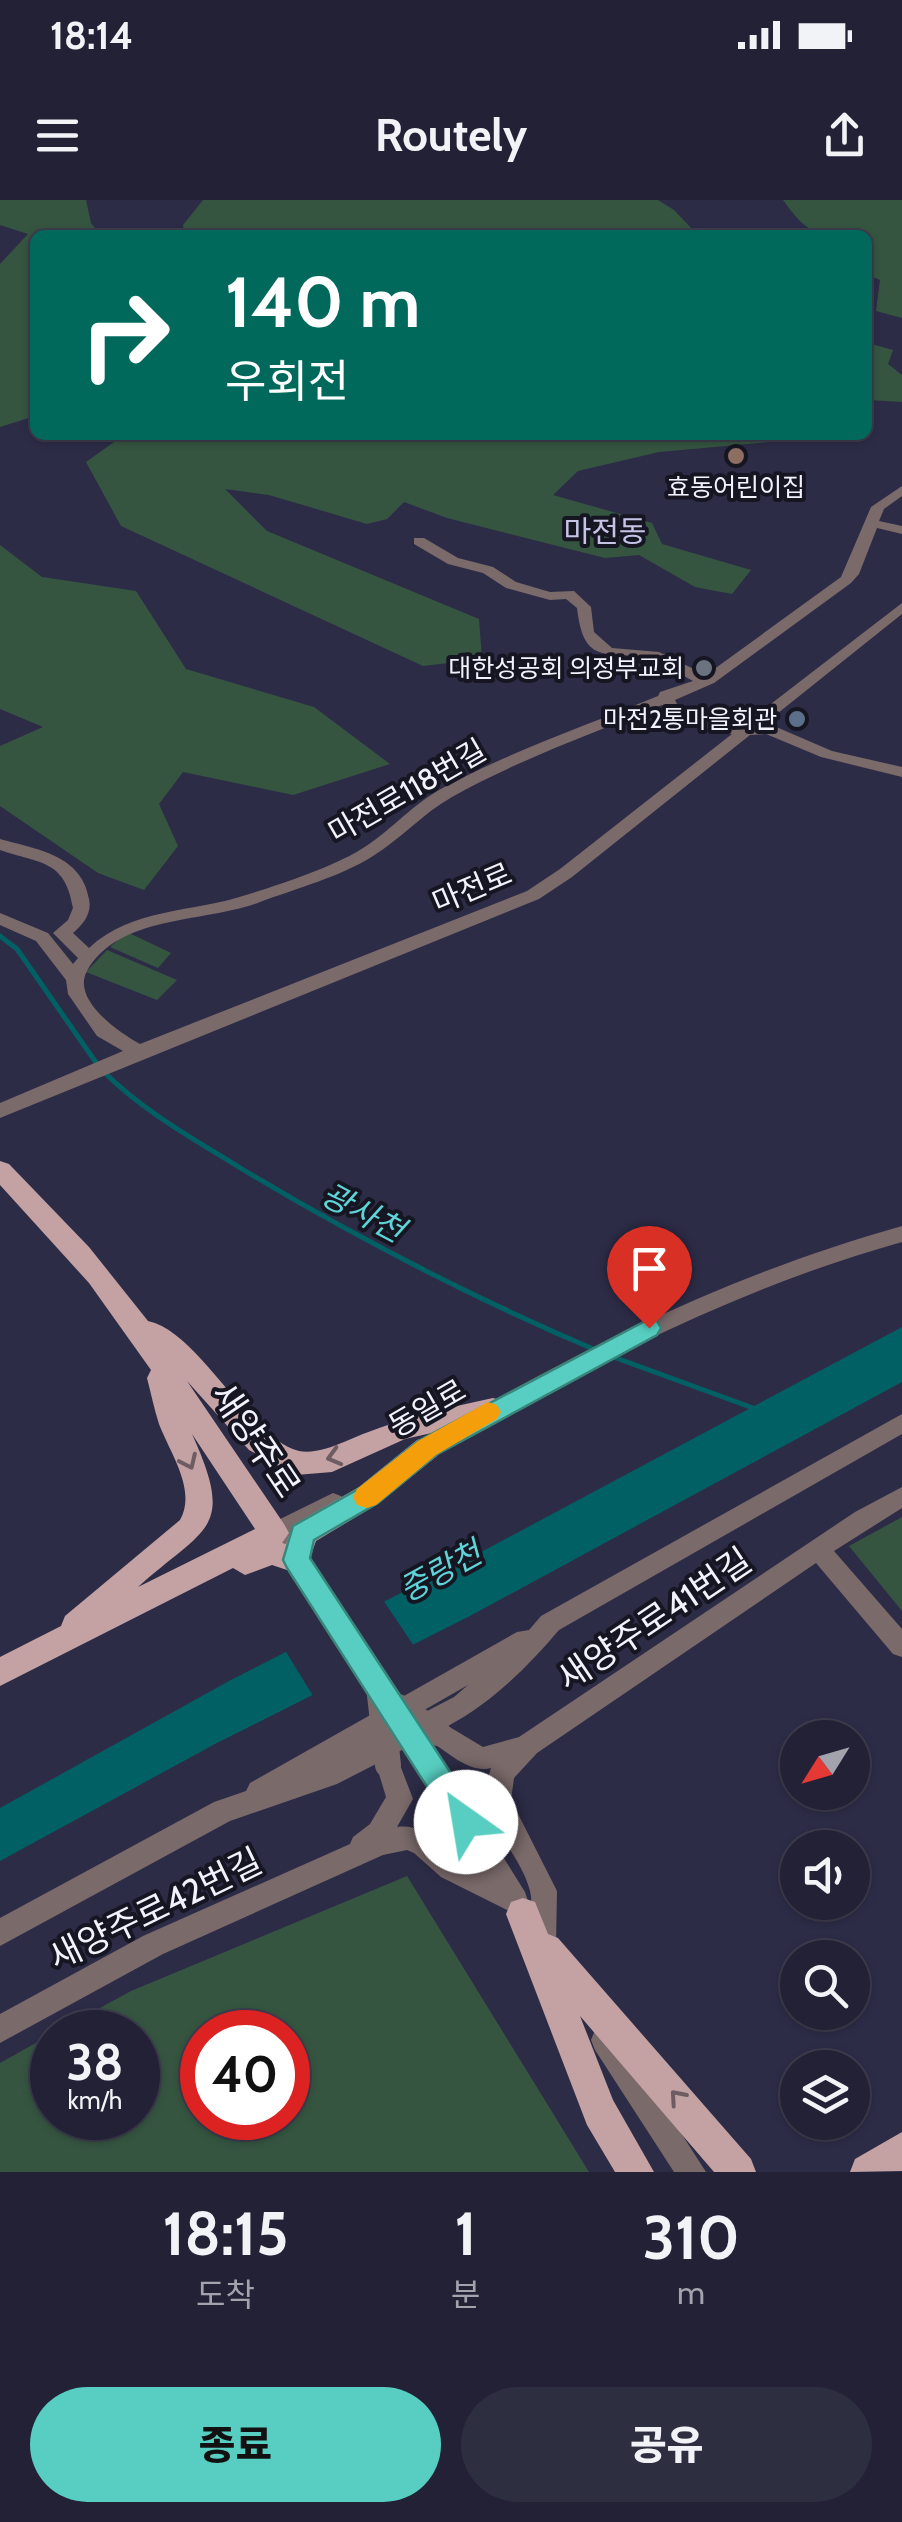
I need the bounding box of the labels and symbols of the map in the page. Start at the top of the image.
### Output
marker: 효동어린이집 [725,445,747,467]
place label: 효동어린이집 [667,472,805,502]
district label: 마전동 [564,513,646,550]
place label: 대한성공회 의정부교회 [448,653,684,683]
marker: 대한성공회 의정부교회 [693,657,715,679]
place label: 마전2통마을회관 [603,704,777,734]
marker: 마전2통마을회관 [786,708,808,730]
street label: 마전로118번길 [322,731,492,851]
street label: 마전로 [427,855,517,921]
water label: 광사천 [315,1174,414,1252]
pin [607,1226,692,1329]
street label: 동일로 [382,1371,472,1445]
street label: 새양주로 [202,1375,310,1505]
one-way arrow [325,1446,343,1467]
one-way arrow [177,1451,197,1469]
water label: 중랑천 [392,1531,491,1609]
street label: 새양주로41번길 [549,1538,759,1700]
north arrow [780,1720,870,1810]
position arrow [414,1770,518,1874]
street label: 새양주로42번길 [41,1839,269,1979]
speed limit sign: 40 [180,2010,310,2140]
one-way arrow [670,2090,688,2109]

